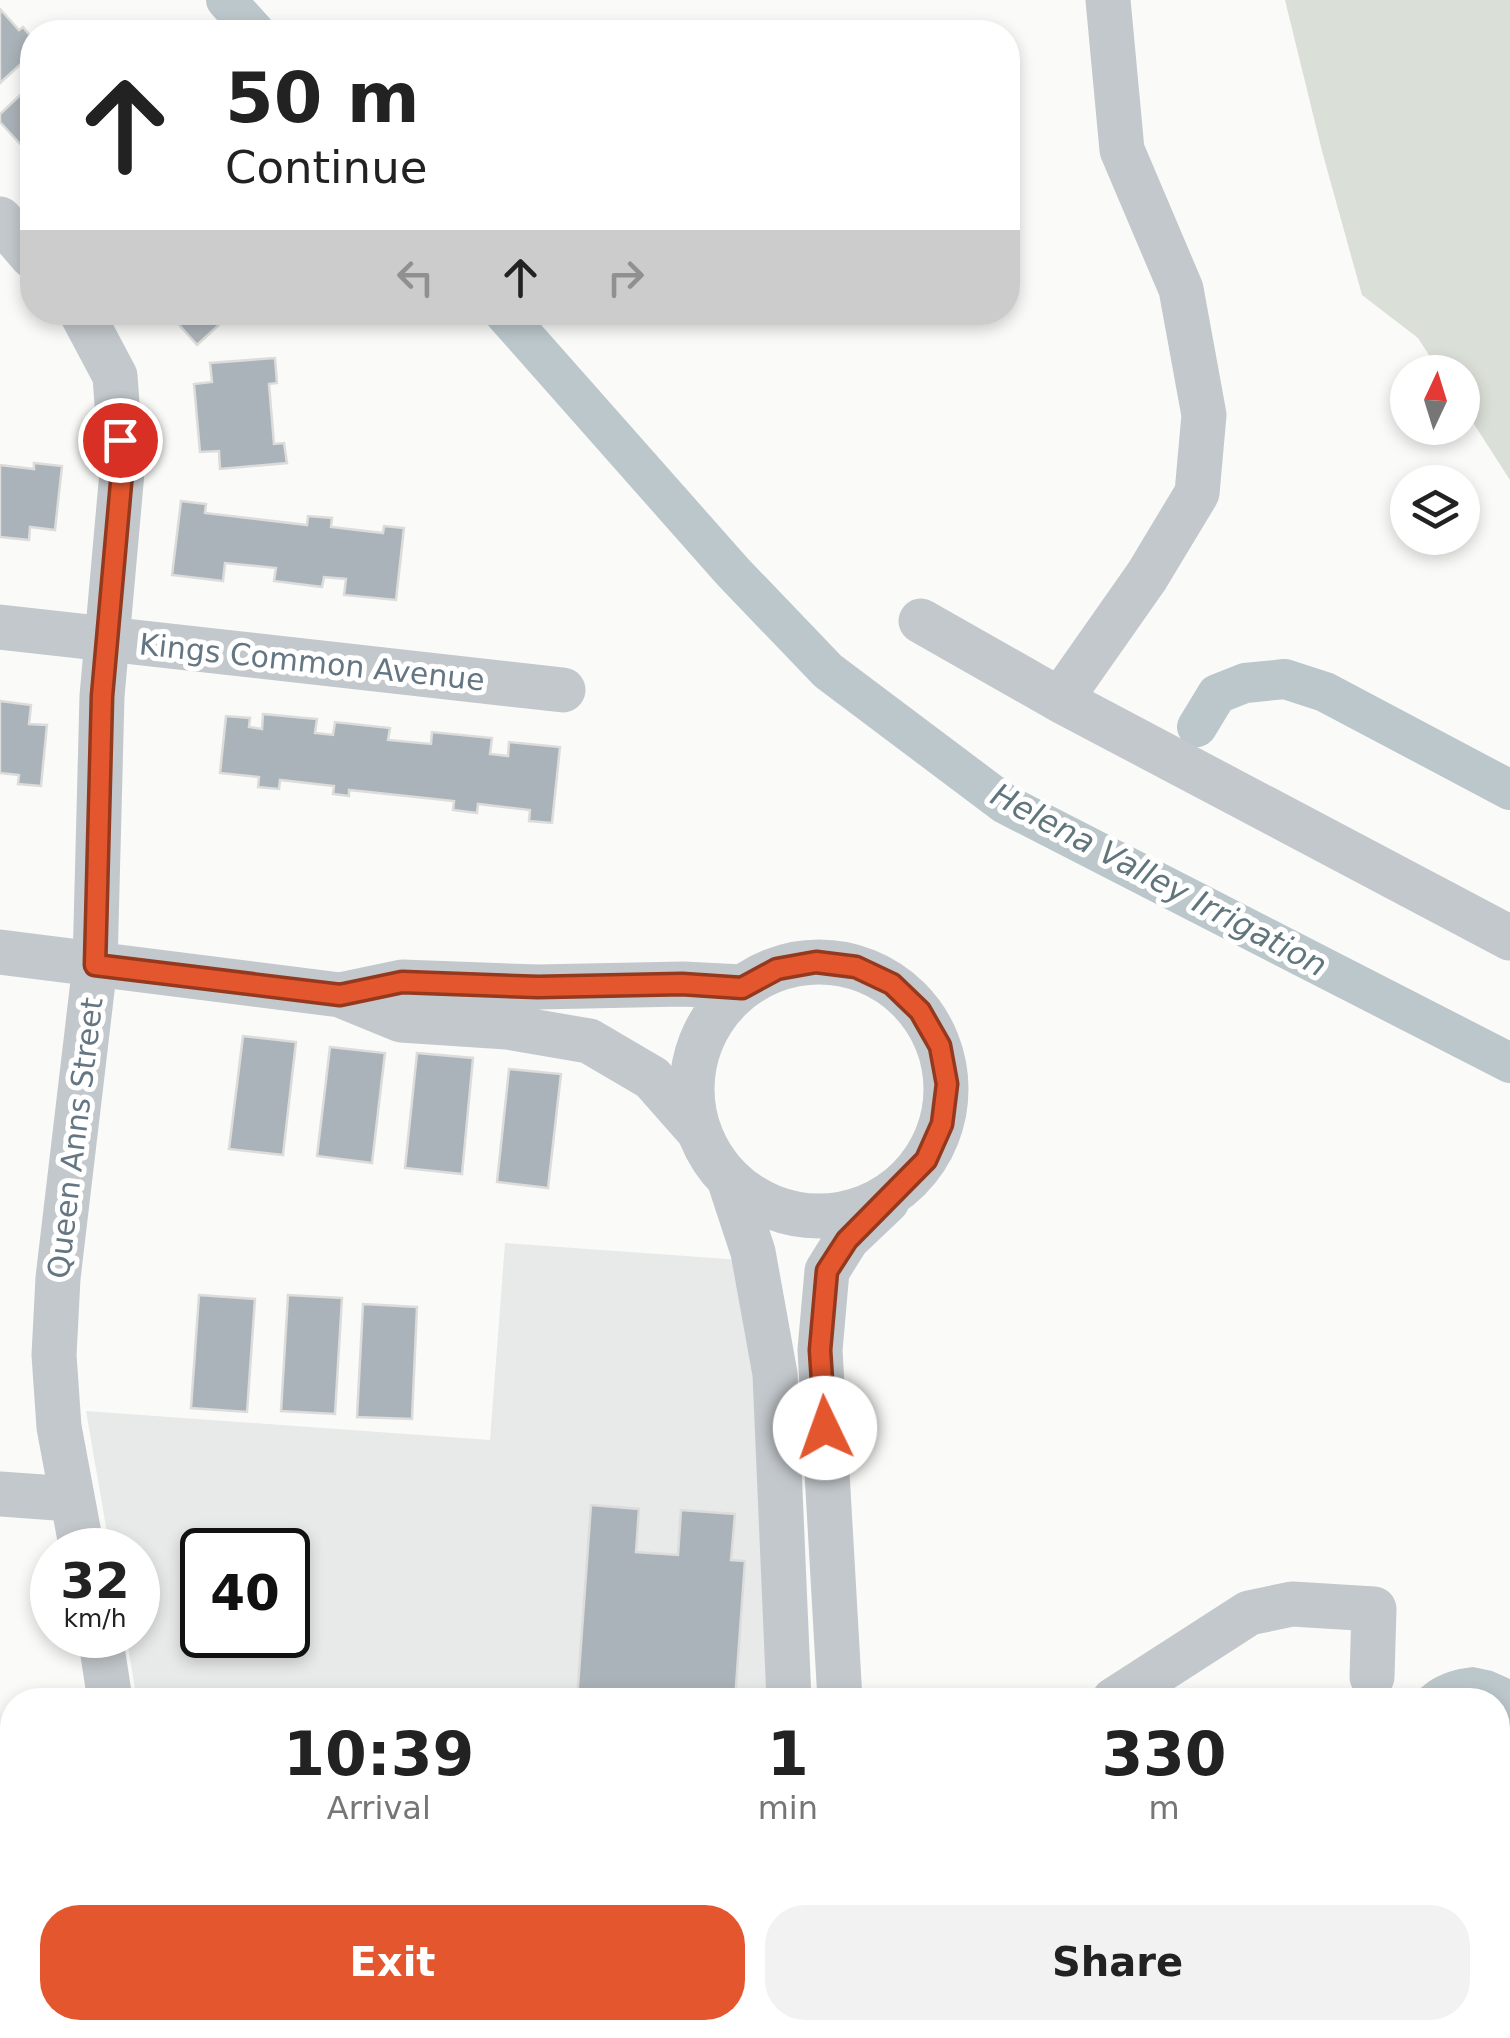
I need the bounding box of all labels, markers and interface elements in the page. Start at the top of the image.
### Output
text: 50 m [225,57,420,139]
icon: ahead [60,60,190,190]
text: Continue [225,141,427,194]
icon: left [388,250,443,305]
icon: ahead [493,250,548,305]
icon: right [598,250,653,305]
north arrow [1390,355,1480,445]
map controls [1390,355,1480,555]
pin [78,398,163,483]
icon: arrive [93,413,148,468]
button: layers [1390,465,1480,555]
street label: Kings Common Avenue [137,626,487,698]
water label: Helena Valley Irrigation [985,775,1333,985]
street label: Queen Anns Street [40,995,110,1281]
position arrow [773,1376,877,1480]
speed limit sign: 40 [180,1528,310,1658]
text: 32 [60,1552,130,1610]
text: km/h [63,1604,127,1633]
text: 10:39 [283,1719,474,1789]
text: 1 [767,1719,809,1789]
text: 330 [1101,1719,1227,1789]
text: Arrival [327,1789,431,1827]
text: min [758,1789,818,1827]
text: m [1148,1789,1180,1827]
button: Exit [40,1905,745,2020]
button: Share [765,1905,1470,2020]

